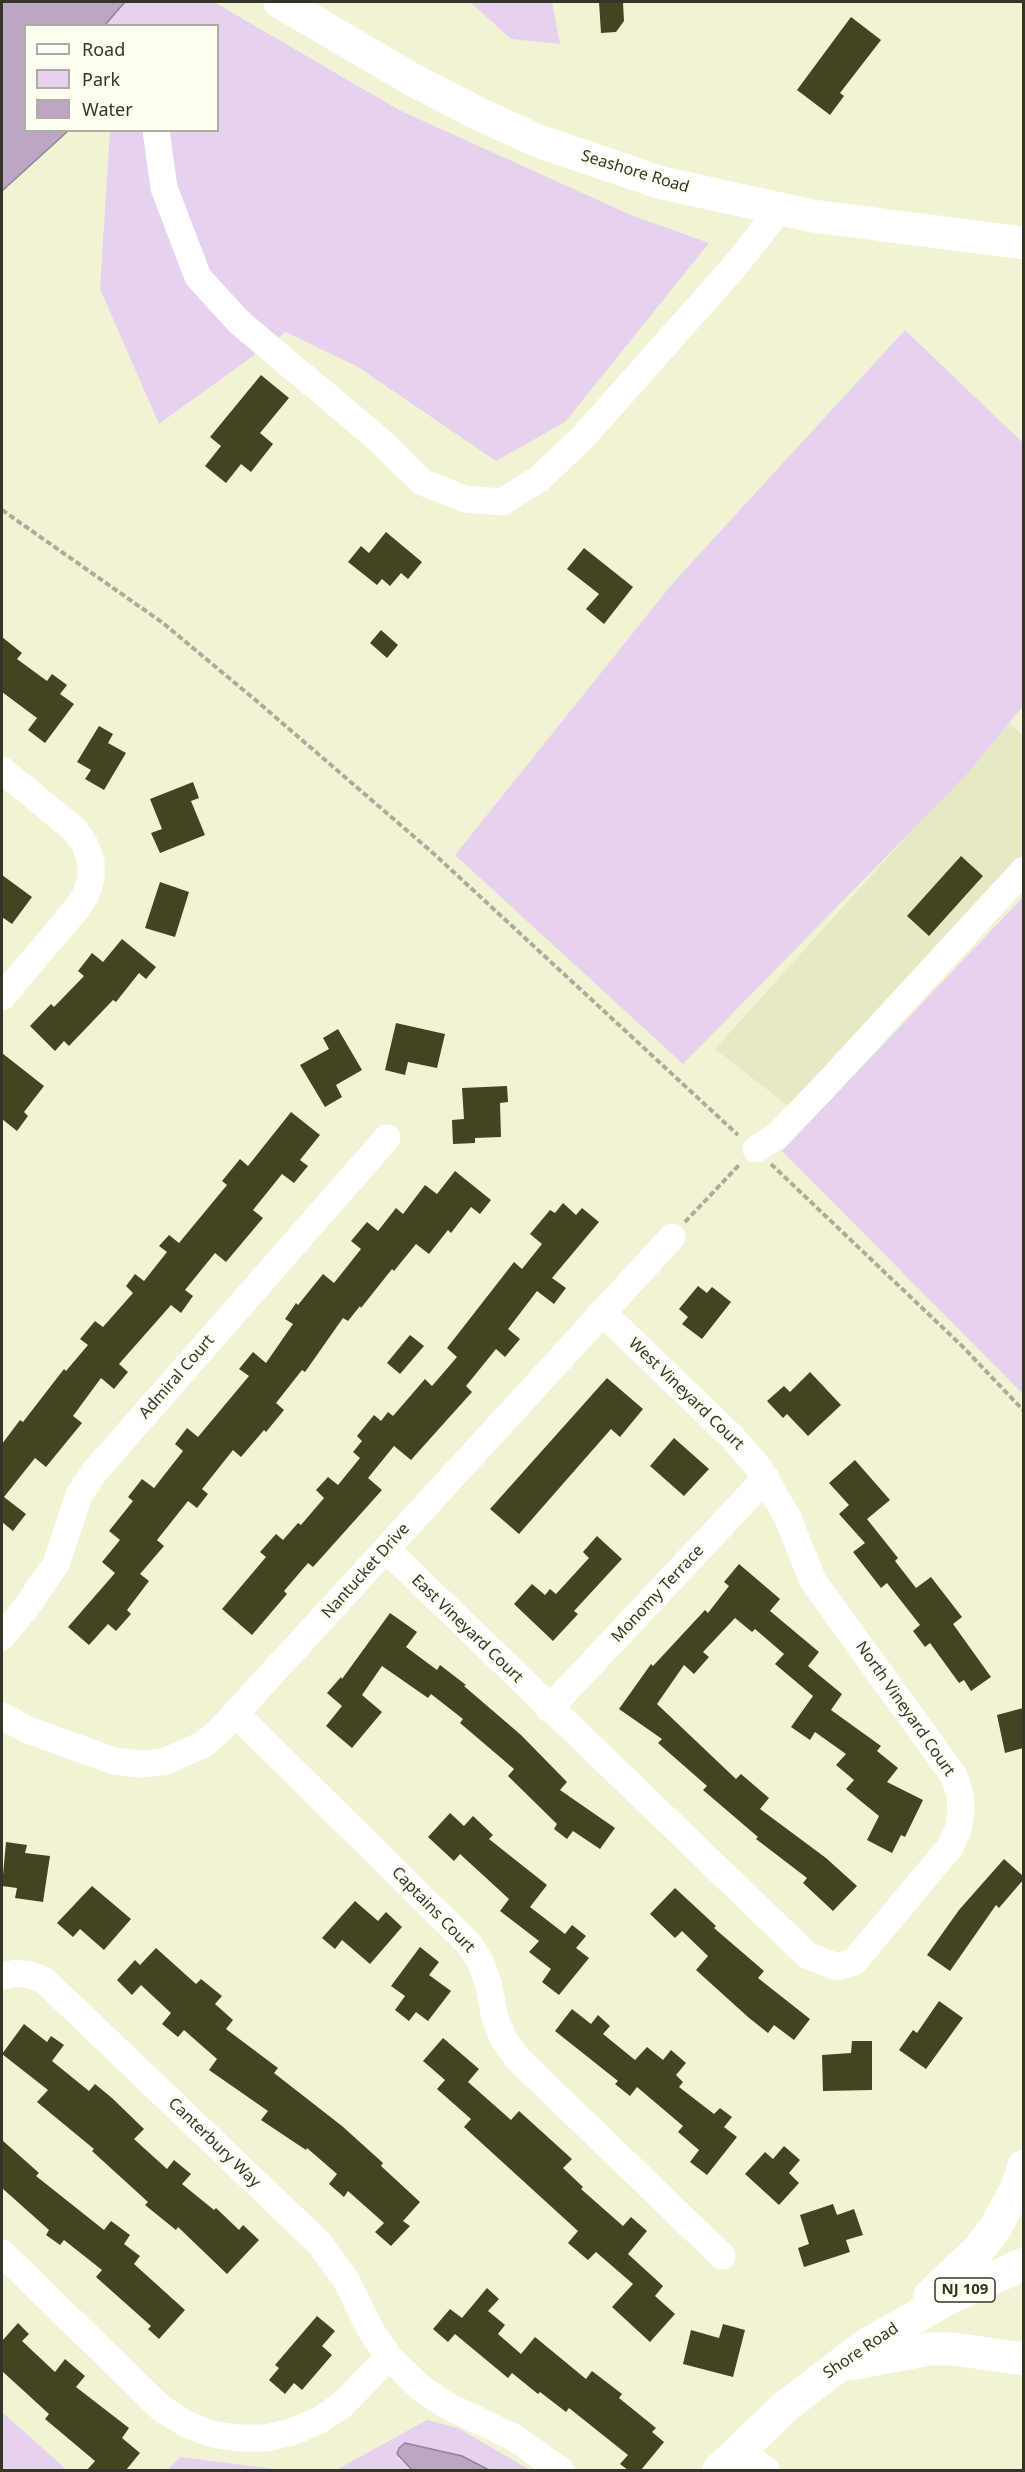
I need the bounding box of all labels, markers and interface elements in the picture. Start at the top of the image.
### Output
legend [24,24,219,132]
text: Road [82,37,125,61]
text: Park [82,67,120,91]
text: Water [82,97,133,121]
street label: Seashore Road [579,146,691,198]
street label: Admiral Court [135,1331,219,1423]
street label: West Vineyard Court [624,1334,748,1454]
street label: Nantucket Drive [318,1519,414,1623]
street label: Monomy Terrace [608,1541,708,1647]
street label: East Vineyard Court [407,1571,527,1687]
street label: North Vineyard Court [851,1638,959,1780]
street label: Captains Court [387,1863,479,1957]
street label: Canterbury Way [164,2094,264,2192]
road number: NJ 109 [935,2278,995,2302]
street label: Shore Road [820,2319,902,2383]

